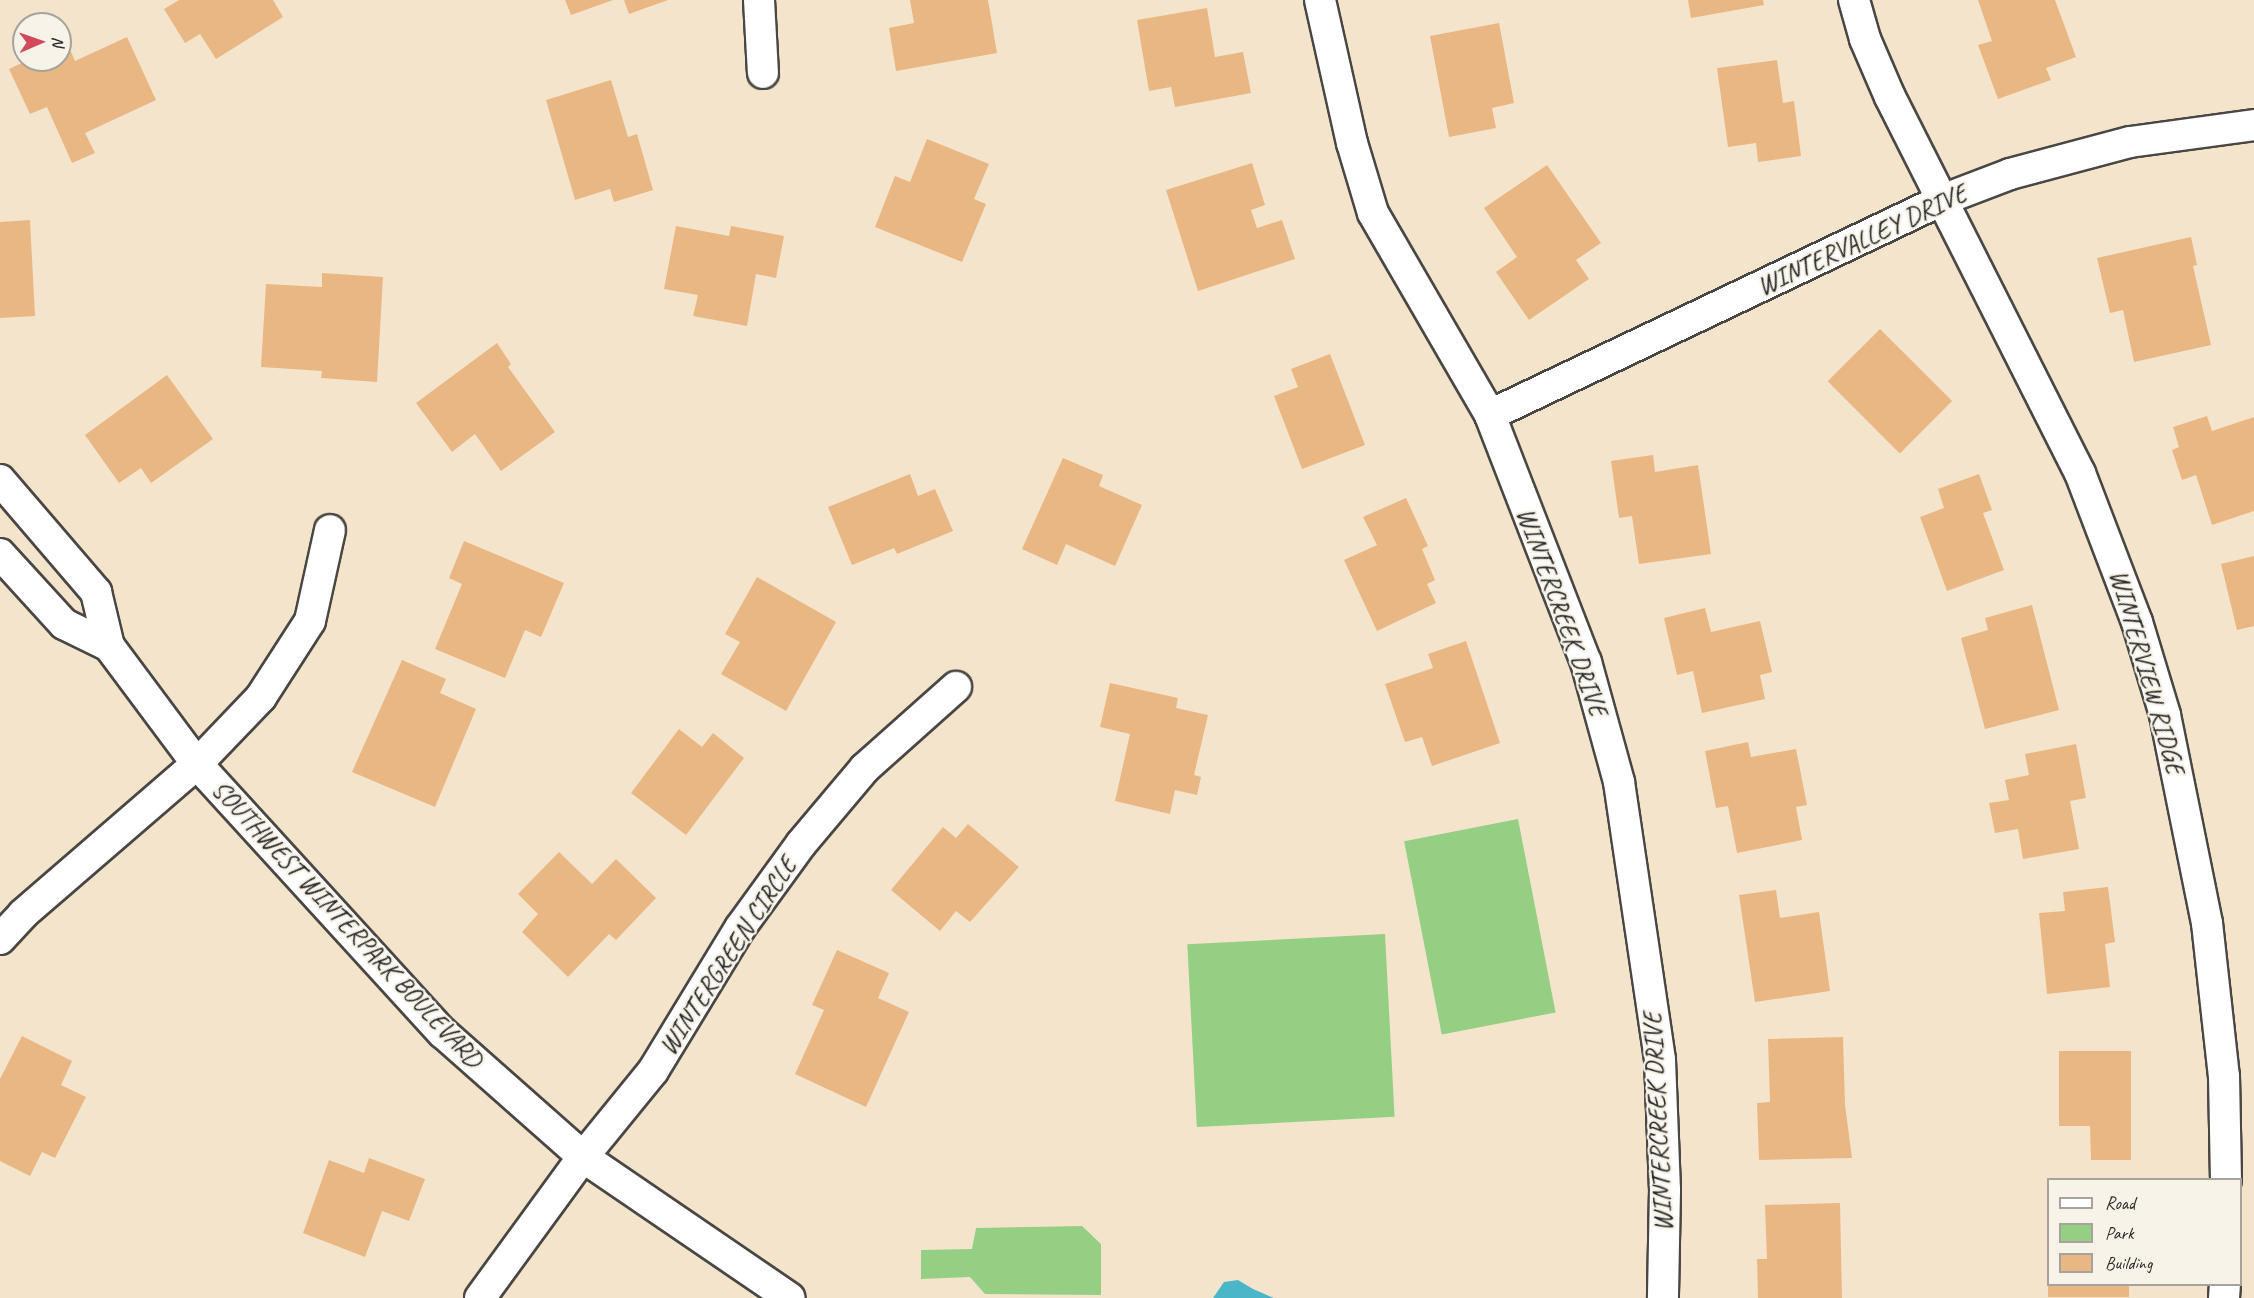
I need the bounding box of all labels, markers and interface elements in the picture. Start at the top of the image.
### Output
north arrow [12,12,72,72]
text: N [48,36,68,47]
street label: WINTERVALLEY DRIVE [1753,178,1971,302]
street label: WINTERCREEK DRIVE [1510,503,1614,721]
street label: WINTERVIEW RIDGE [2103,566,2191,778]
street label: SOUTHWEST WINTERPARK BOULEVARD [205,773,489,1075]
street label: WINTERGREEN CIRCLE [652,851,804,1061]
street label: WINTERCREEK DRIVE [1637,1011,1679,1233]
legend [2047,1178,2242,1286]
text: Road [2105,1192,2135,1214]
text: Park [2105,1222,2134,1244]
text: Building [2105,1252,2152,1274]

